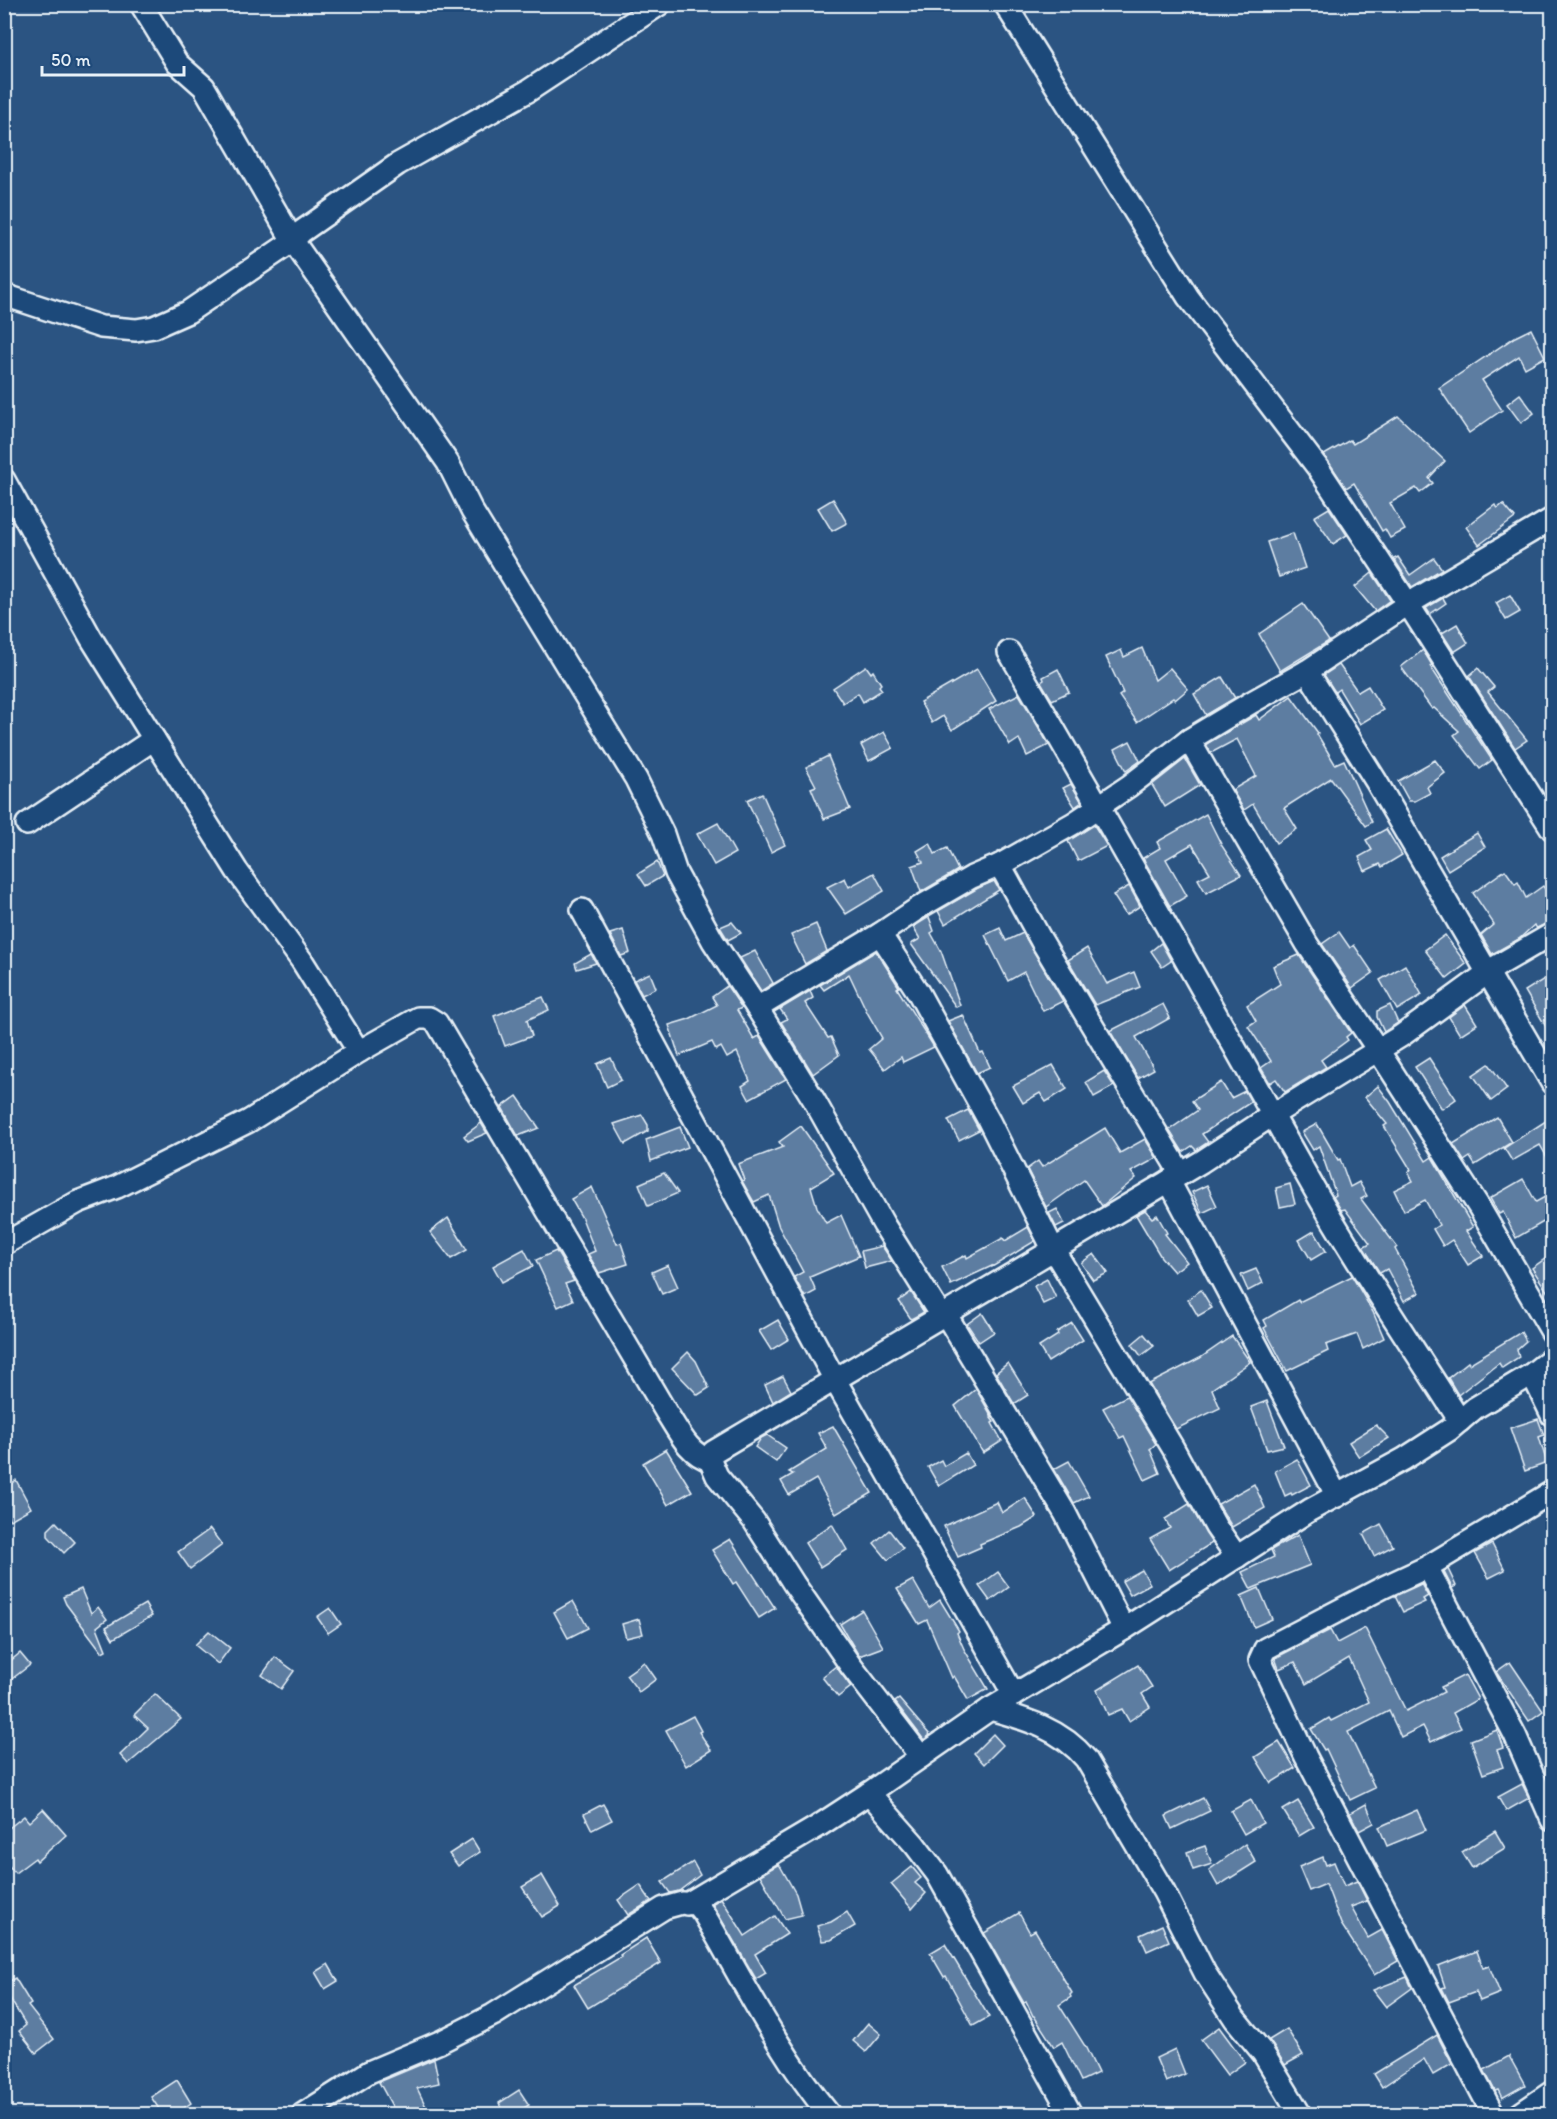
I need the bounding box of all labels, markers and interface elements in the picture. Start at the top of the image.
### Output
scale bar [42,39,184,77]
text: 50 m [51,49,91,71]

